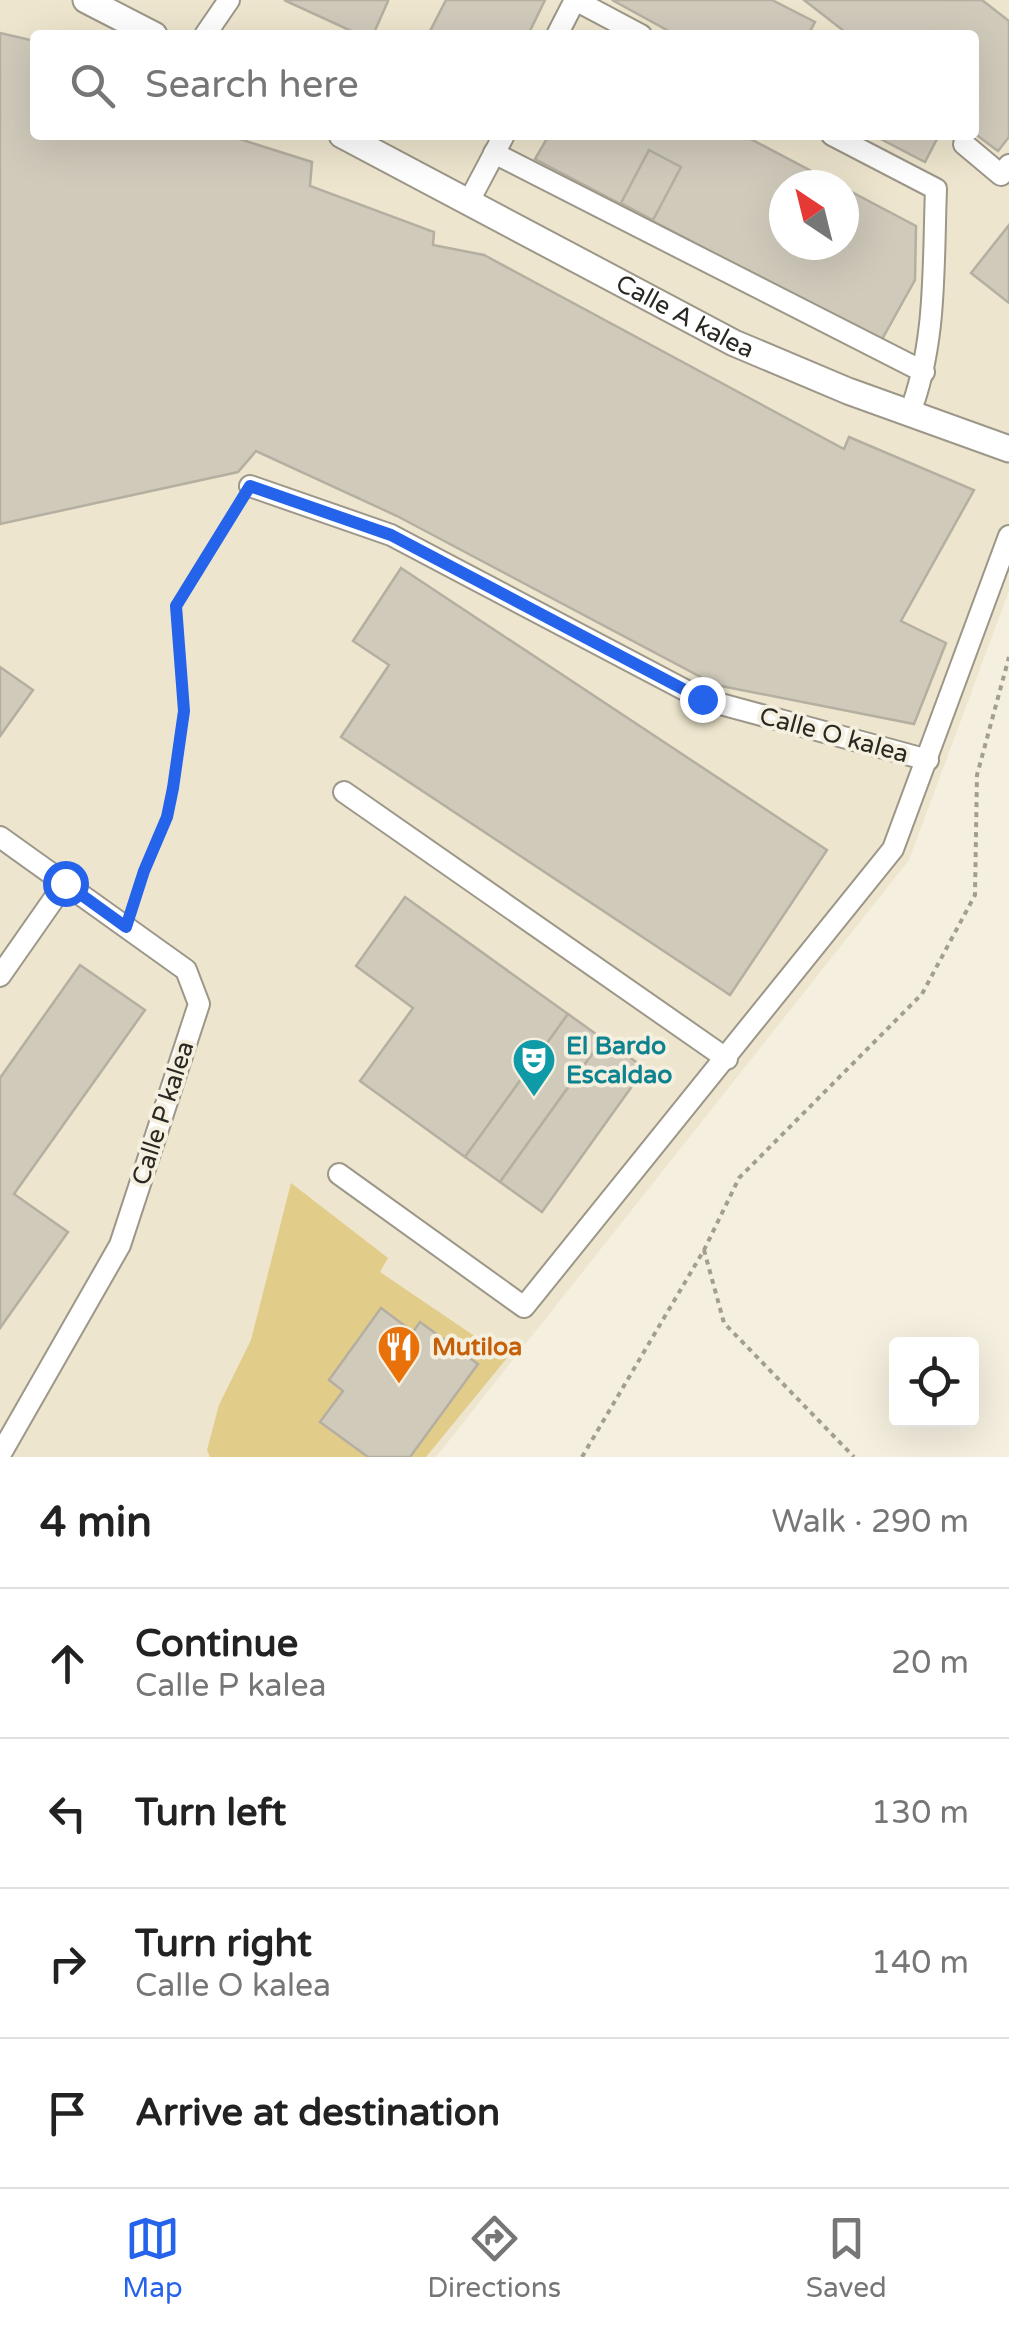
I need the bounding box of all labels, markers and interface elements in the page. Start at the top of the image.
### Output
search box [30,30,979,140]
icon: search [65,58,120,113]
text: Search here [145,62,359,108]
north arrow [769,170,859,260]
street label: Calle A kalea [611,268,758,365]
route end [680,677,726,723]
street label: Calle O kalea [756,701,912,769]
route start [43,861,89,907]
place label: El Bardo Escaldao [566,1031,672,1090]
street label: Calle P kalea [126,1037,200,1189]
theatre icon: El Bardo Escaldao [511,1037,557,1098]
restaurant icon: Mutiloa [376,1324,422,1385]
place label: Mutiloa [432,1332,522,1362]
map controls [889,1337,979,1427]
button: locate [889,1337,979,1427]
text: 4 min [40,1497,152,1548]
text: Walk · 290 m [772,1503,969,1541]
text: Continue [135,1621,298,1667]
icon: ahead [40,1636,95,1691]
text: 20 m [891,1644,969,1682]
text: Calle P kalea [135,1667,327,1705]
icon: left [40,1786,95,1841]
text: Turn left [135,1790,286,1836]
text: 130 m [871,1794,969,1832]
text: Turn right [135,1921,312,1967]
icon: right [40,1936,95,1991]
text: 140 m [871,1944,969,1982]
text: Calle O kalea [135,1967,331,2005]
icon: arrive [40,2086,95,2141]
text: Arrive at destination [135,2090,500,2136]
tab: Map [122,2211,183,2305]
tab: Directions [427,2211,561,2305]
tab: Saved [806,2211,887,2305]

